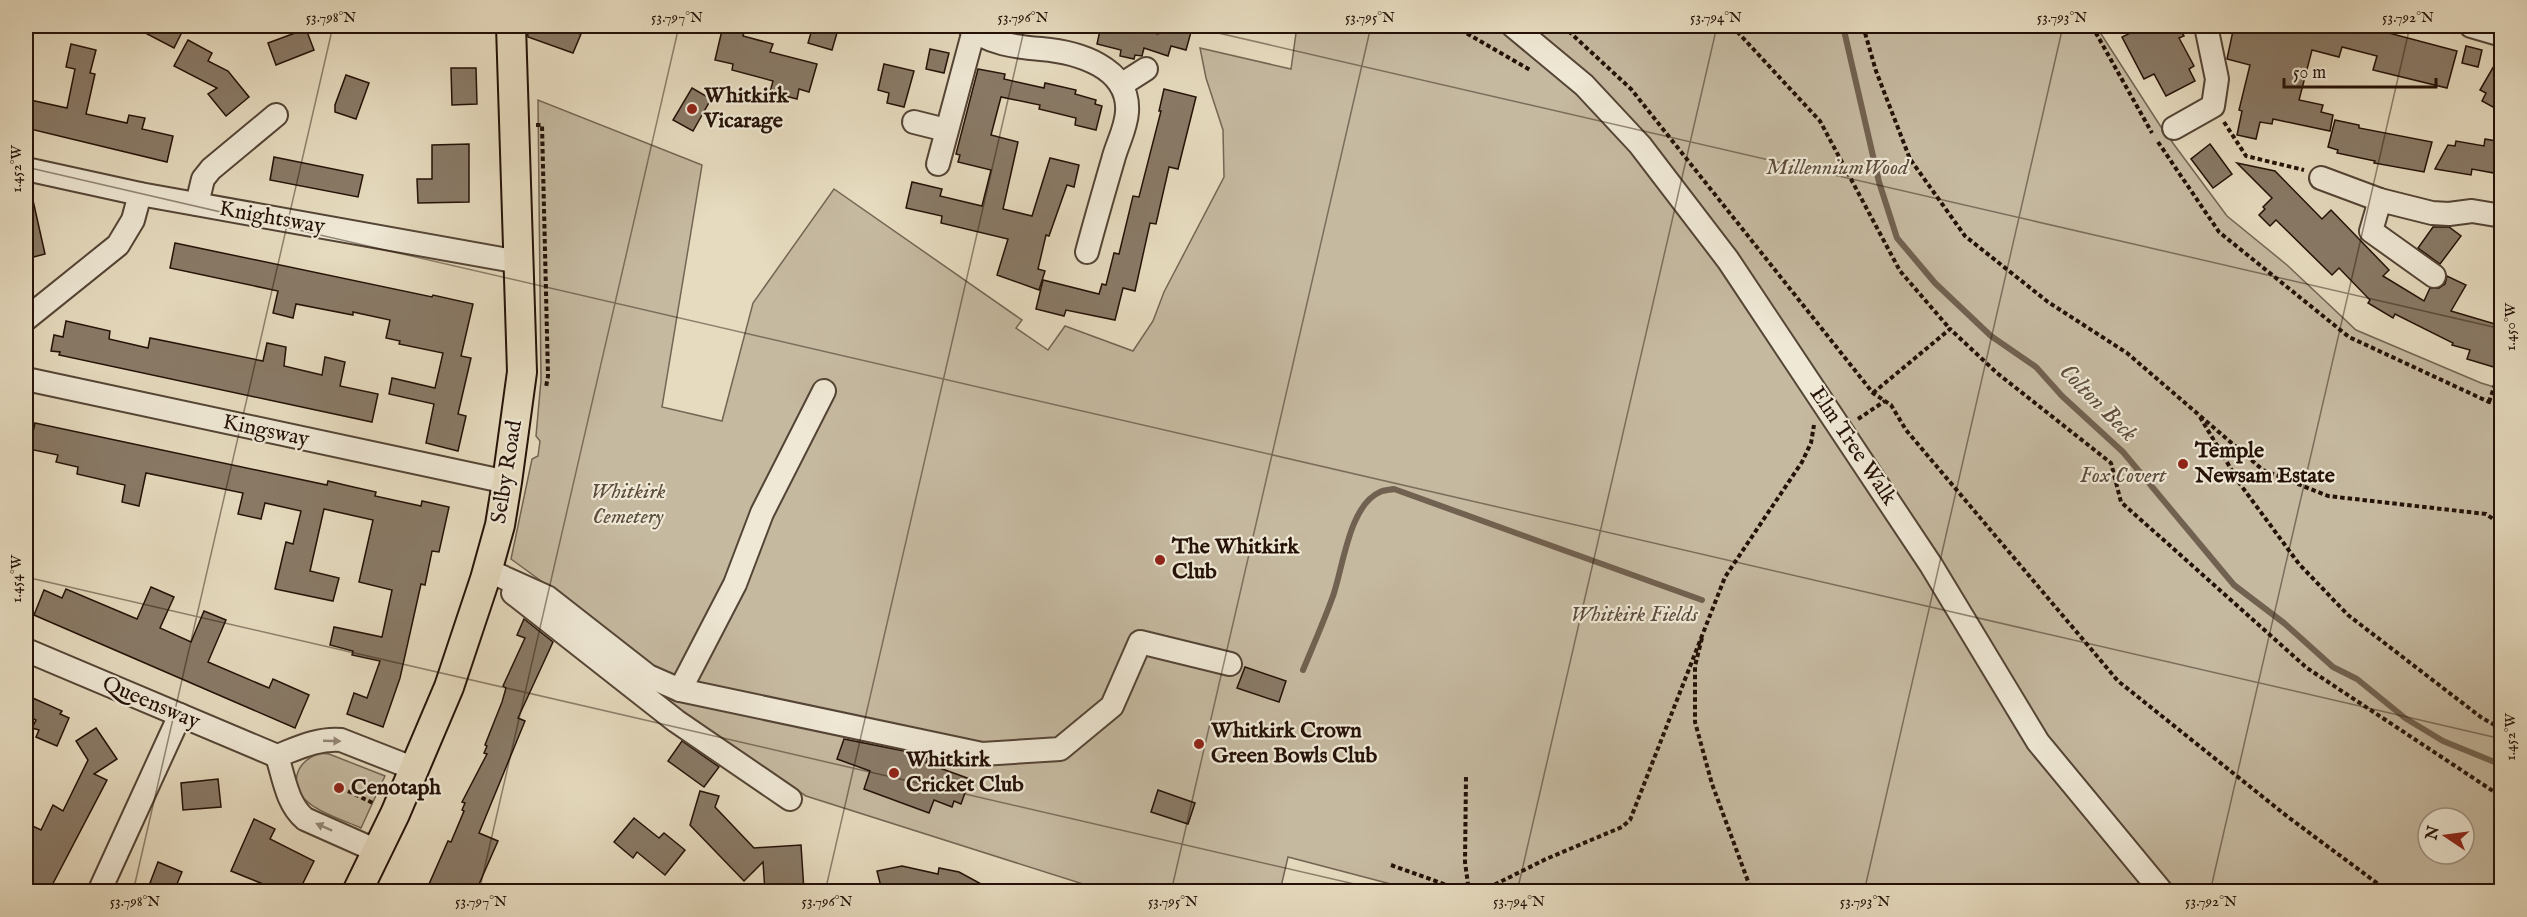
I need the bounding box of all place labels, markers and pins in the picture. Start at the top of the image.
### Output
place label: Whitkirk Vicarage [703,82,790,135]
marker: Whitkirk Vicarage [685,102,699,116]
place label: Temple Newsam Estate [2194,437,2335,490]
marker: Temple Newsam Estate [2176,457,2190,471]
place label: The Whitkirk Club [1171,533,1300,586]
marker: The Whitkirk Club [1153,553,1167,567]
place label: Whitkirk Crown Green Bowls Club [1210,717,1377,770]
marker: Whitkirk Crown Green Bowls Club [1192,737,1206,751]
place label: Whitkirk Cricket Club [905,746,1024,799]
marker: Whitkirk Cricket Club [887,766,901,780]
place label: Cenotaph [351,774,441,802]
marker: Cenotaph [332,781,346,795]

